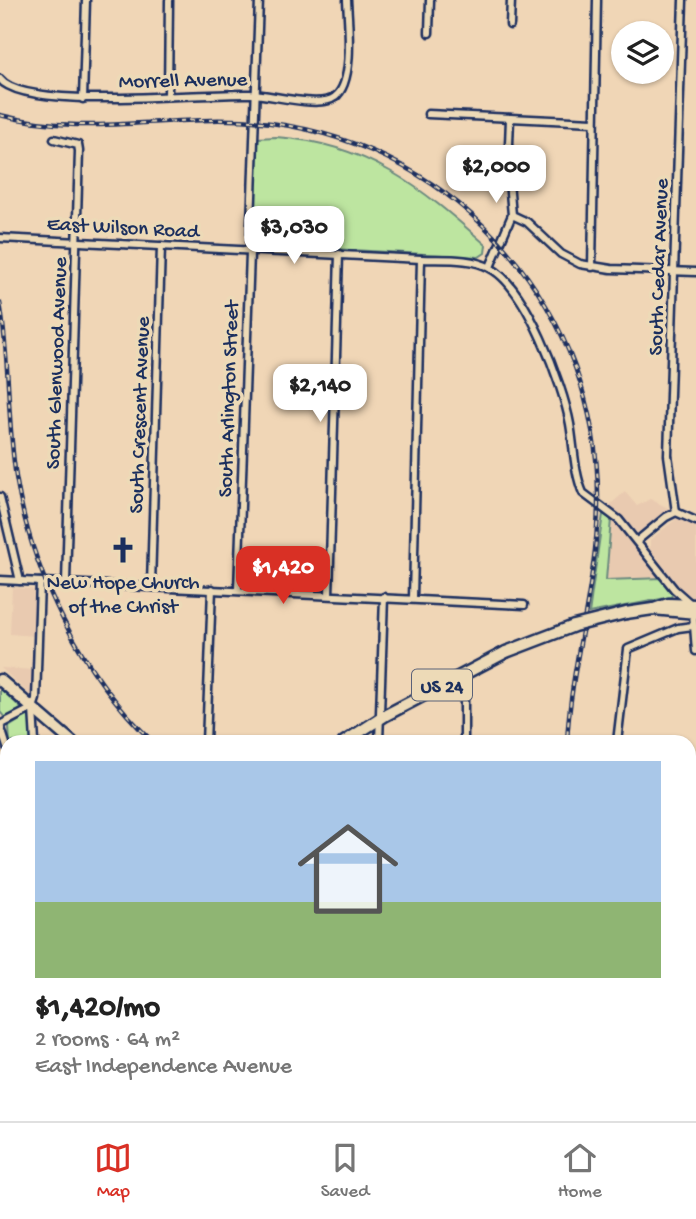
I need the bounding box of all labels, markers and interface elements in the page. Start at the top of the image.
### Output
map controls [611,21,674,84]
button: layers [611,21,674,84]
street label: Morrell Avenue [119,69,249,96]
pin: $2,000 [439,146,553,205]
text: $2,000 [462,154,530,181]
street label: South Cedar Avenue [645,177,676,356]
pin: $3,030 [237,206,351,266]
street label: East Wilson Road [46,213,201,246]
text: $3,030 [260,215,328,242]
street label: South Glenwood Avenue [42,255,75,470]
street label: South Arlington Street [215,298,247,498]
street label: South Crescent Avenue [126,315,157,514]
pin: $2,140 [263,364,377,424]
text: $2,140 [289,373,351,400]
church icon: New Hope Church of the Christ [108,535,138,565]
pin: $1,420 [226,546,340,606]
text: $1,420 [252,555,314,582]
place label: New Hope Church of the Christ [46,572,200,621]
road number: US 24 [412,670,472,700]
icon: home [285,806,411,932]
text: $1,420/mo [35,992,160,1027]
text: 2 rooms · 64 m² [35,1027,180,1054]
text: East Independence Avenue [35,1054,292,1081]
tab: Map [94,1139,132,1204]
tab: Saved [321,1139,369,1204]
tab: Home [558,1139,602,1204]

